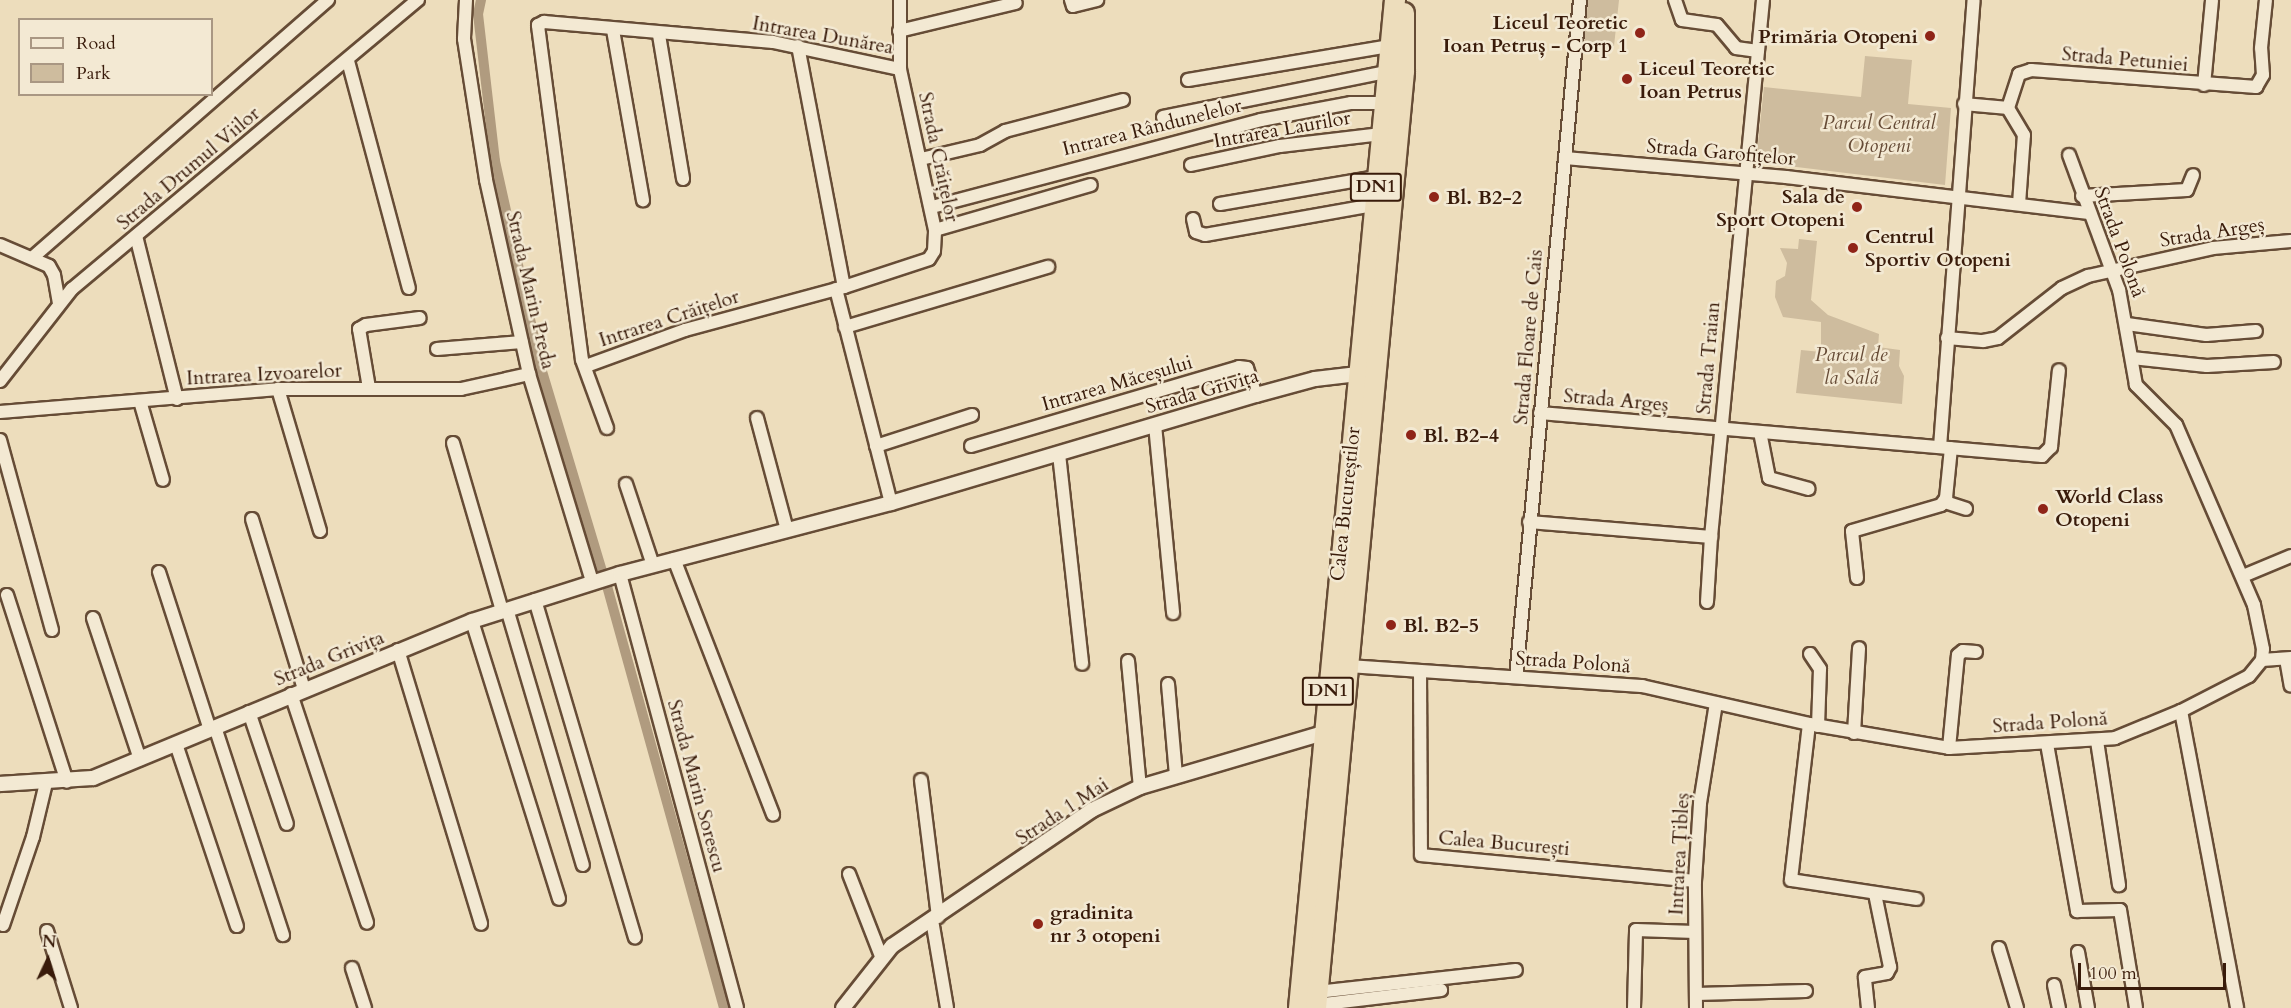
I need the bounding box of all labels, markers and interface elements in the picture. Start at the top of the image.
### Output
place label: Liceul Teoretic Ioan Petruș - Corp 1 [1443,10,1628,57]
street label: Intrarea Dunărea [751,11,895,59]
legend [18,18,213,96]
place label: Primăria Otopeni [1758,24,1918,48]
marker: Liceul Teoretic Ioan Petruș - Corp 1 [1633,26,1647,40]
marker: Primăria Otopeni [1923,29,1937,43]
text: Road [76,31,116,56]
street label: Strada Petuniei [2061,42,2189,76]
place label: Liceul Teoretic Ioan Petrus [1639,56,1775,103]
text: Park [76,61,111,86]
marker: Liceul Teoretic Ioan Petrus [1620,72,1634,86]
street label: Strada Crăițelor [914,90,964,224]
street label: Intrarea Rândunelelor [1060,93,1244,161]
street label: Strada Drumul Viilor [112,101,264,235]
street label: Intrarea Laurilor [1212,105,1352,153]
park label: Parcul Central Otopeni [1822,111,1936,158]
street label: Strada Garofițelor [1646,134,1796,170]
road number: DN1 [1349,172,1403,202]
place label: Sala de Sport Otopeni [1716,184,1845,231]
street label: Strada Polonă [2089,184,2151,300]
place label: Bl. B2-2 [1446,185,1522,209]
marker: Bl. B2-2 [1427,190,1441,204]
marker: Sala de Sport Otopeni [1850,200,1864,214]
street label: Strada Marin Preda [501,209,561,371]
street label: Strada Argeș [2158,212,2266,252]
place label: Centrul Sportiv Otopeni [1865,225,2011,272]
marker: Centrul Sportiv Otopeni [1846,241,1860,255]
street label: Strada Floare de Cais [1508,248,1548,426]
street label: Intrarea Crăițelor [596,284,742,352]
street label: Strada Traian [1691,301,1725,415]
park label: Parcul de la Sală [1815,343,1887,390]
street label: Intrarea Măceșului [1039,350,1195,416]
street label: Intrarea Izvoarelor [186,358,342,390]
street label: Strada Grivița [1143,363,1261,419]
street label: Strada Argeș [1562,383,1670,417]
place label: Bl. B2-4 [1423,423,1499,447]
street label: Calea Bucureștilor [1325,426,1365,582]
marker: Bl. B2-4 [1404,428,1418,442]
place label: World Class Otopeni [2055,485,2163,532]
marker: World Class Otopeni [2036,502,2050,516]
place label: Bl. B2-5 [1403,613,1479,637]
marker: Bl. B2-5 [1384,618,1398,632]
street label: Strada Grivița [271,625,387,691]
street label: Strada Polonă [1515,646,1631,678]
road number: DN1 [1301,676,1355,706]
street label: Strada Marin Sorescu [662,697,732,875]
street label: Strada Polonă [1992,706,2108,738]
street label: Strada 1 Mai [1011,772,1113,850]
street label: Intrarea Țibleș [1664,792,1694,916]
street label: Calea București [1437,825,1571,861]
place label: gradinita nr 3 otopeni [1050,900,1161,947]
marker: gradinita nr 3 otopeni [1031,917,1045,931]
north arrow [18,930,78,990]
text: N [42,931,57,954]
scale bar [2081,951,2230,989]
text: 100 m [2089,961,2137,986]

